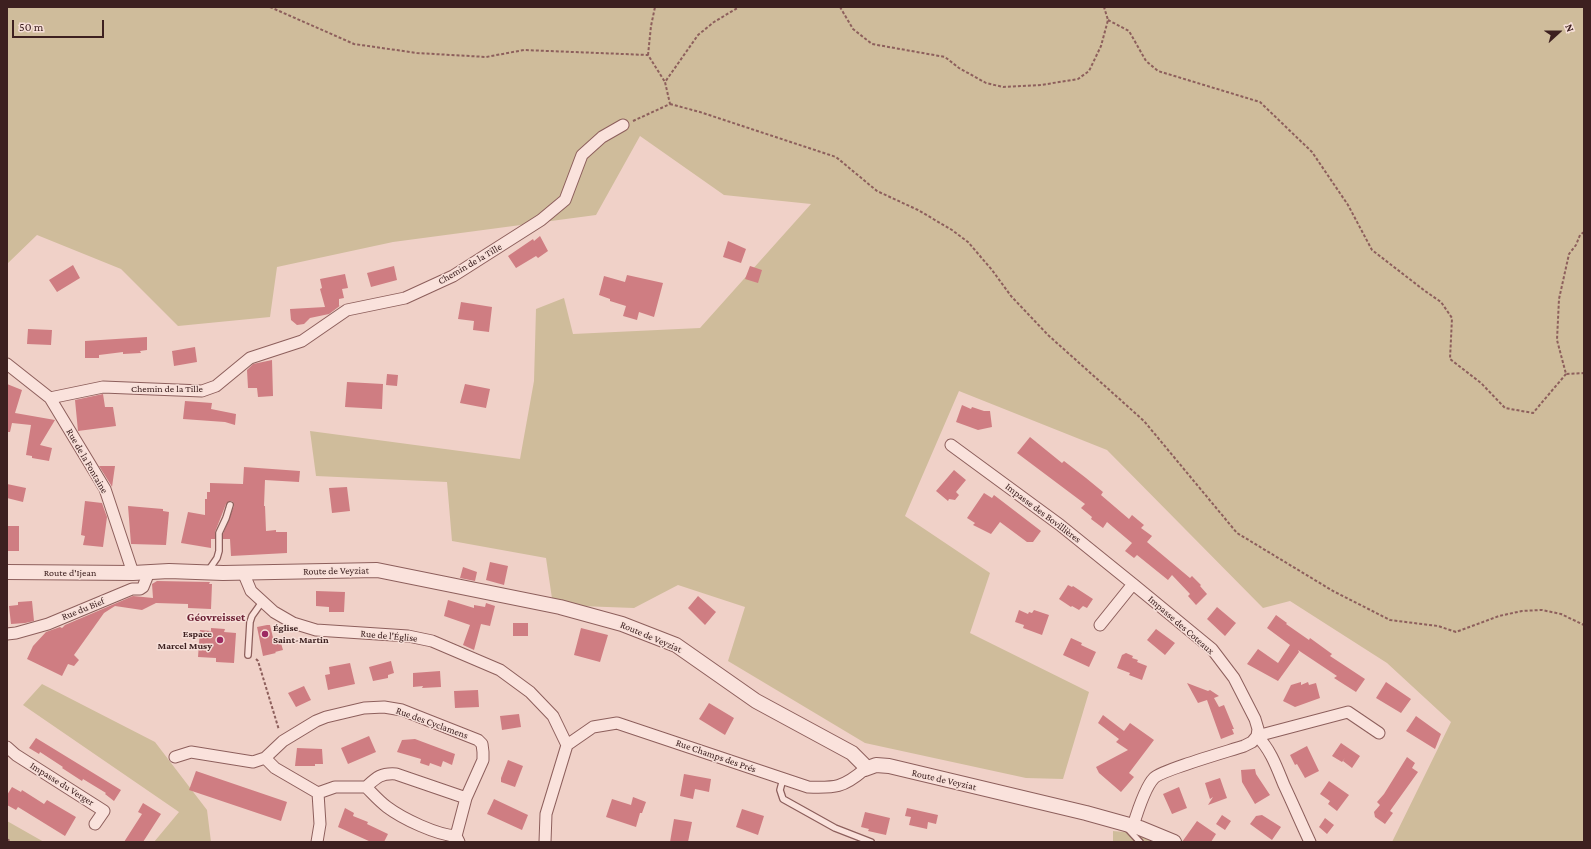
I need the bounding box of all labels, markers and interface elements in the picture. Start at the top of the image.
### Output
scale bar [14,12,106,38]
north arrow [1539,12,1579,52]
text: 50 m [19,20,43,34]
text: N [1563,22,1577,33]
street label: Chemin de la Tille [436,241,504,287]
street label: Chemin de la Tille [131,383,203,395]
street label: Rue de la Fontaine [64,426,110,496]
street label: Impasse des Bovillières [1003,480,1083,546]
street label: Route de Veyziat [303,564,369,578]
street label: Route d'Ijean [44,567,96,579]
street label: Impasse des Coteaux [1146,593,1216,657]
street label: Rue du Bief [60,595,106,623]
district label: Géovreisset [187,610,245,624]
street label: Route de Veyziat [618,619,684,655]
place label: Église Saint-Martin [273,622,329,646]
place label: Espace Marcel Musy [158,628,212,652]
street label: Rue de l'Église [360,628,418,644]
marker: Église Saint-Martin [260,629,270,639]
marker: Espace Marcel Musy [215,635,225,645]
street label: Rue des Cyclamens [394,704,470,742]
street label: Rue Champs des Prés [674,737,758,775]
street label: Impasse du Verger [28,759,96,809]
street label: Route de Veyziat [911,767,977,793]

